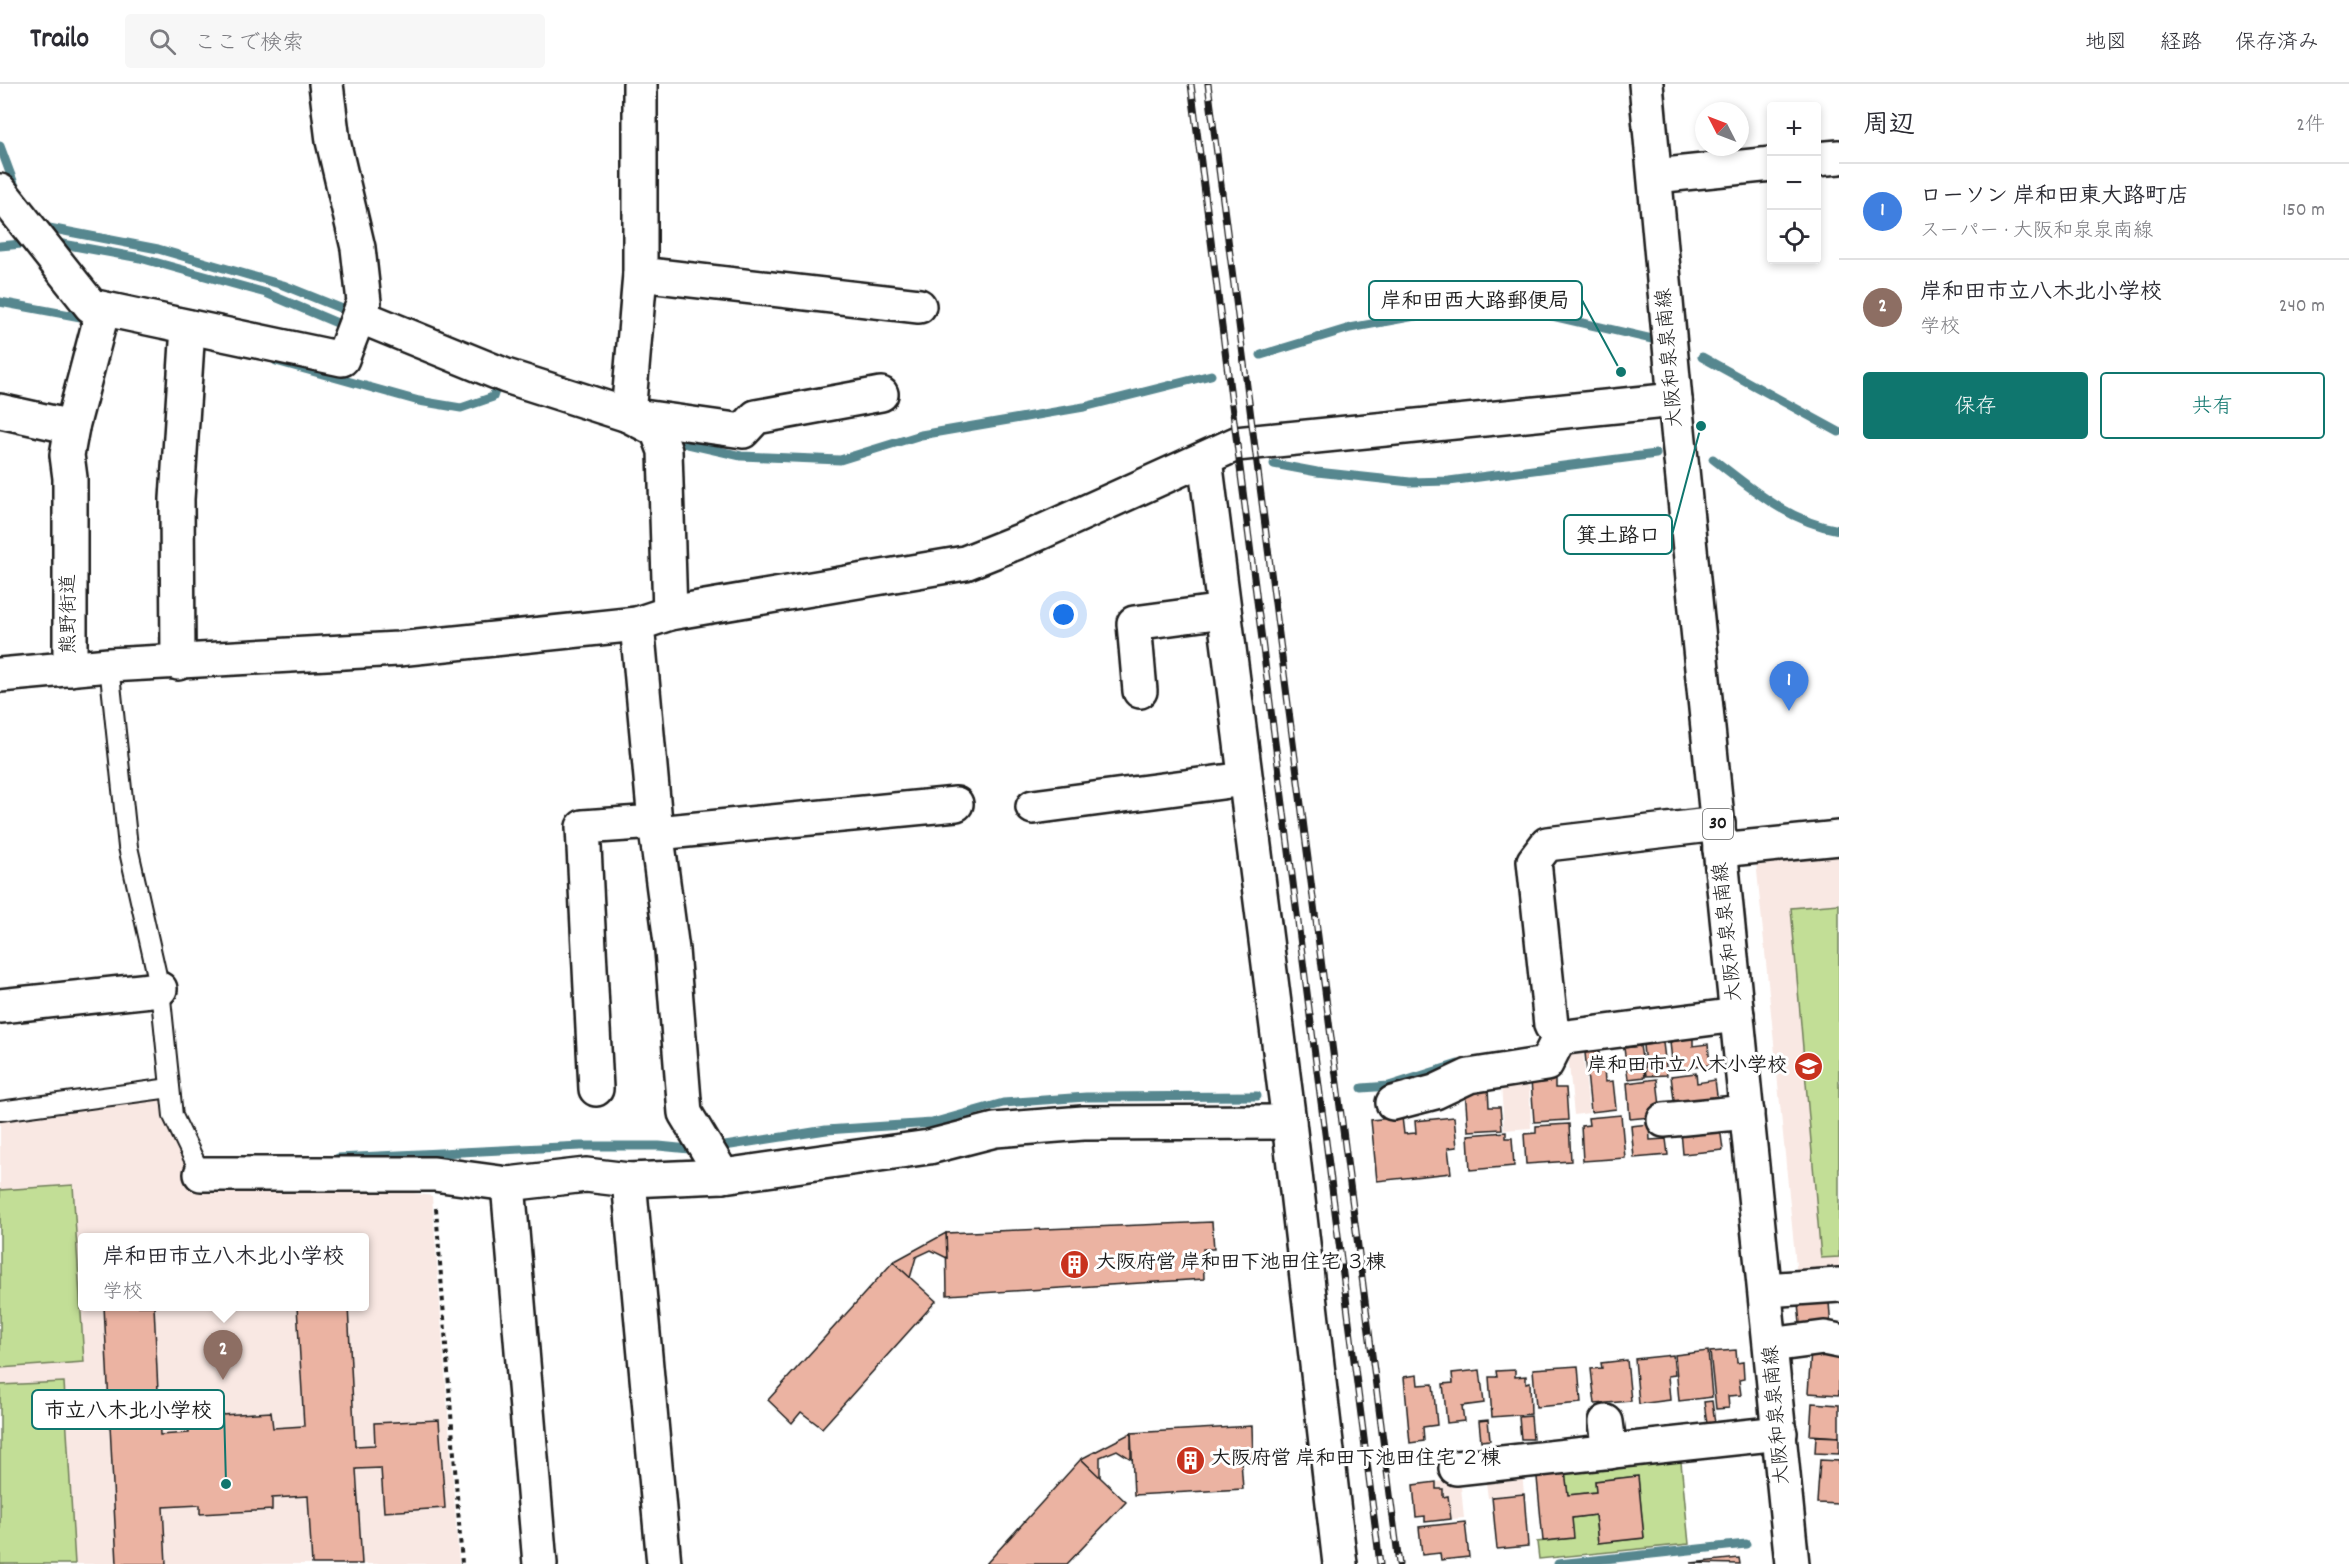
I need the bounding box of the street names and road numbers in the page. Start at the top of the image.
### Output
street label: 大阪和泉泉南線 [1651,287,1691,429]
street label: 熊野街道 [56,574,84,654]
road number: 30 [1703,809,1733,839]
street label: 大阪和泉泉南線 [1708,861,1750,1003]
street label: 大阪和泉泉南線 [1758,1344,1798,1486]

